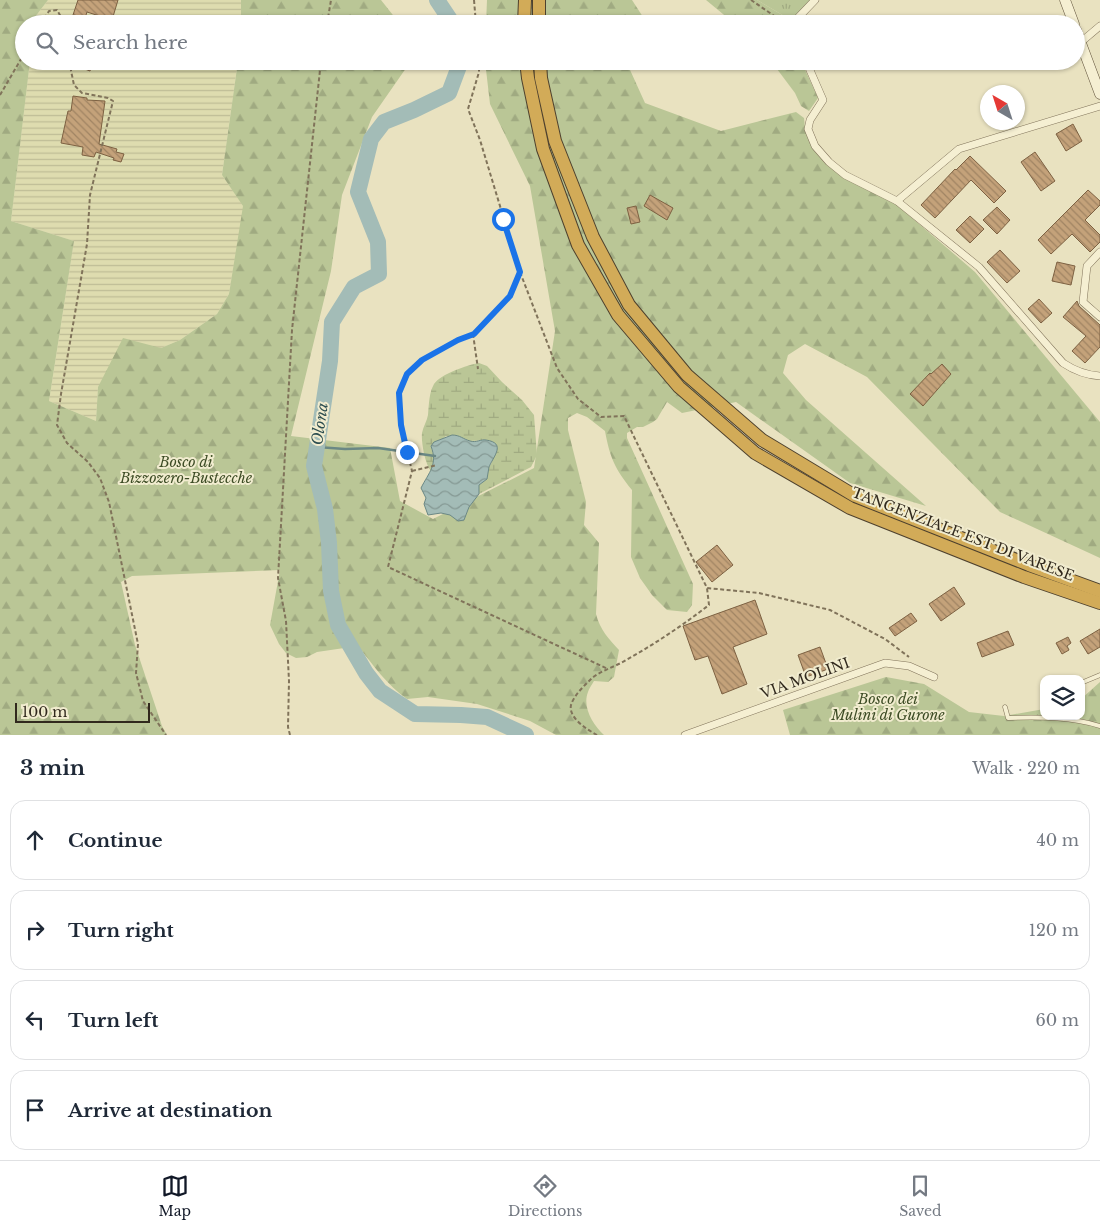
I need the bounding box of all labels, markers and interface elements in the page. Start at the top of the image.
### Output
search box [15,15,1085,70]
icon: search [33,29,61,57]
text: Search here [73,31,188,54]
north arrow [980,85,1025,130]
route start [492,208,515,231]
water label: Olona [307,401,332,446]
route end [396,441,419,464]
park label: Bosco di Bizzozero-Bustecche [119,453,253,487]
street label: TANGENZIALE EST DI VARESE [849,483,1077,585]
street label: VIA MOLINI [757,653,852,703]
map controls [1040,675,1085,720]
button: layers [1040,675,1085,720]
park label: Bosco dei Mulini di Gurone [830,690,945,724]
scale bar [15,700,150,723]
text: 100 m [22,703,67,721]
text: 3 min [20,755,85,781]
text: Walk · 220 m [972,758,1080,778]
icon: ahead [21,826,49,854]
text: Continue [68,829,163,852]
text: 40 m [1036,830,1079,850]
icon: right [21,916,49,944]
text: Turn right [68,919,174,942]
text: 120 m [1029,920,1079,940]
icon: left [21,1006,49,1034]
text: Turn left [68,1009,159,1032]
text: 60 m [1036,1010,1079,1030]
icon: arrive [21,1096,49,1124]
text: Arrive at destination [68,1099,272,1122]
tab: Map [158,1172,191,1220]
tab: Directions [508,1172,582,1220]
tab: Saved [899,1172,942,1220]

